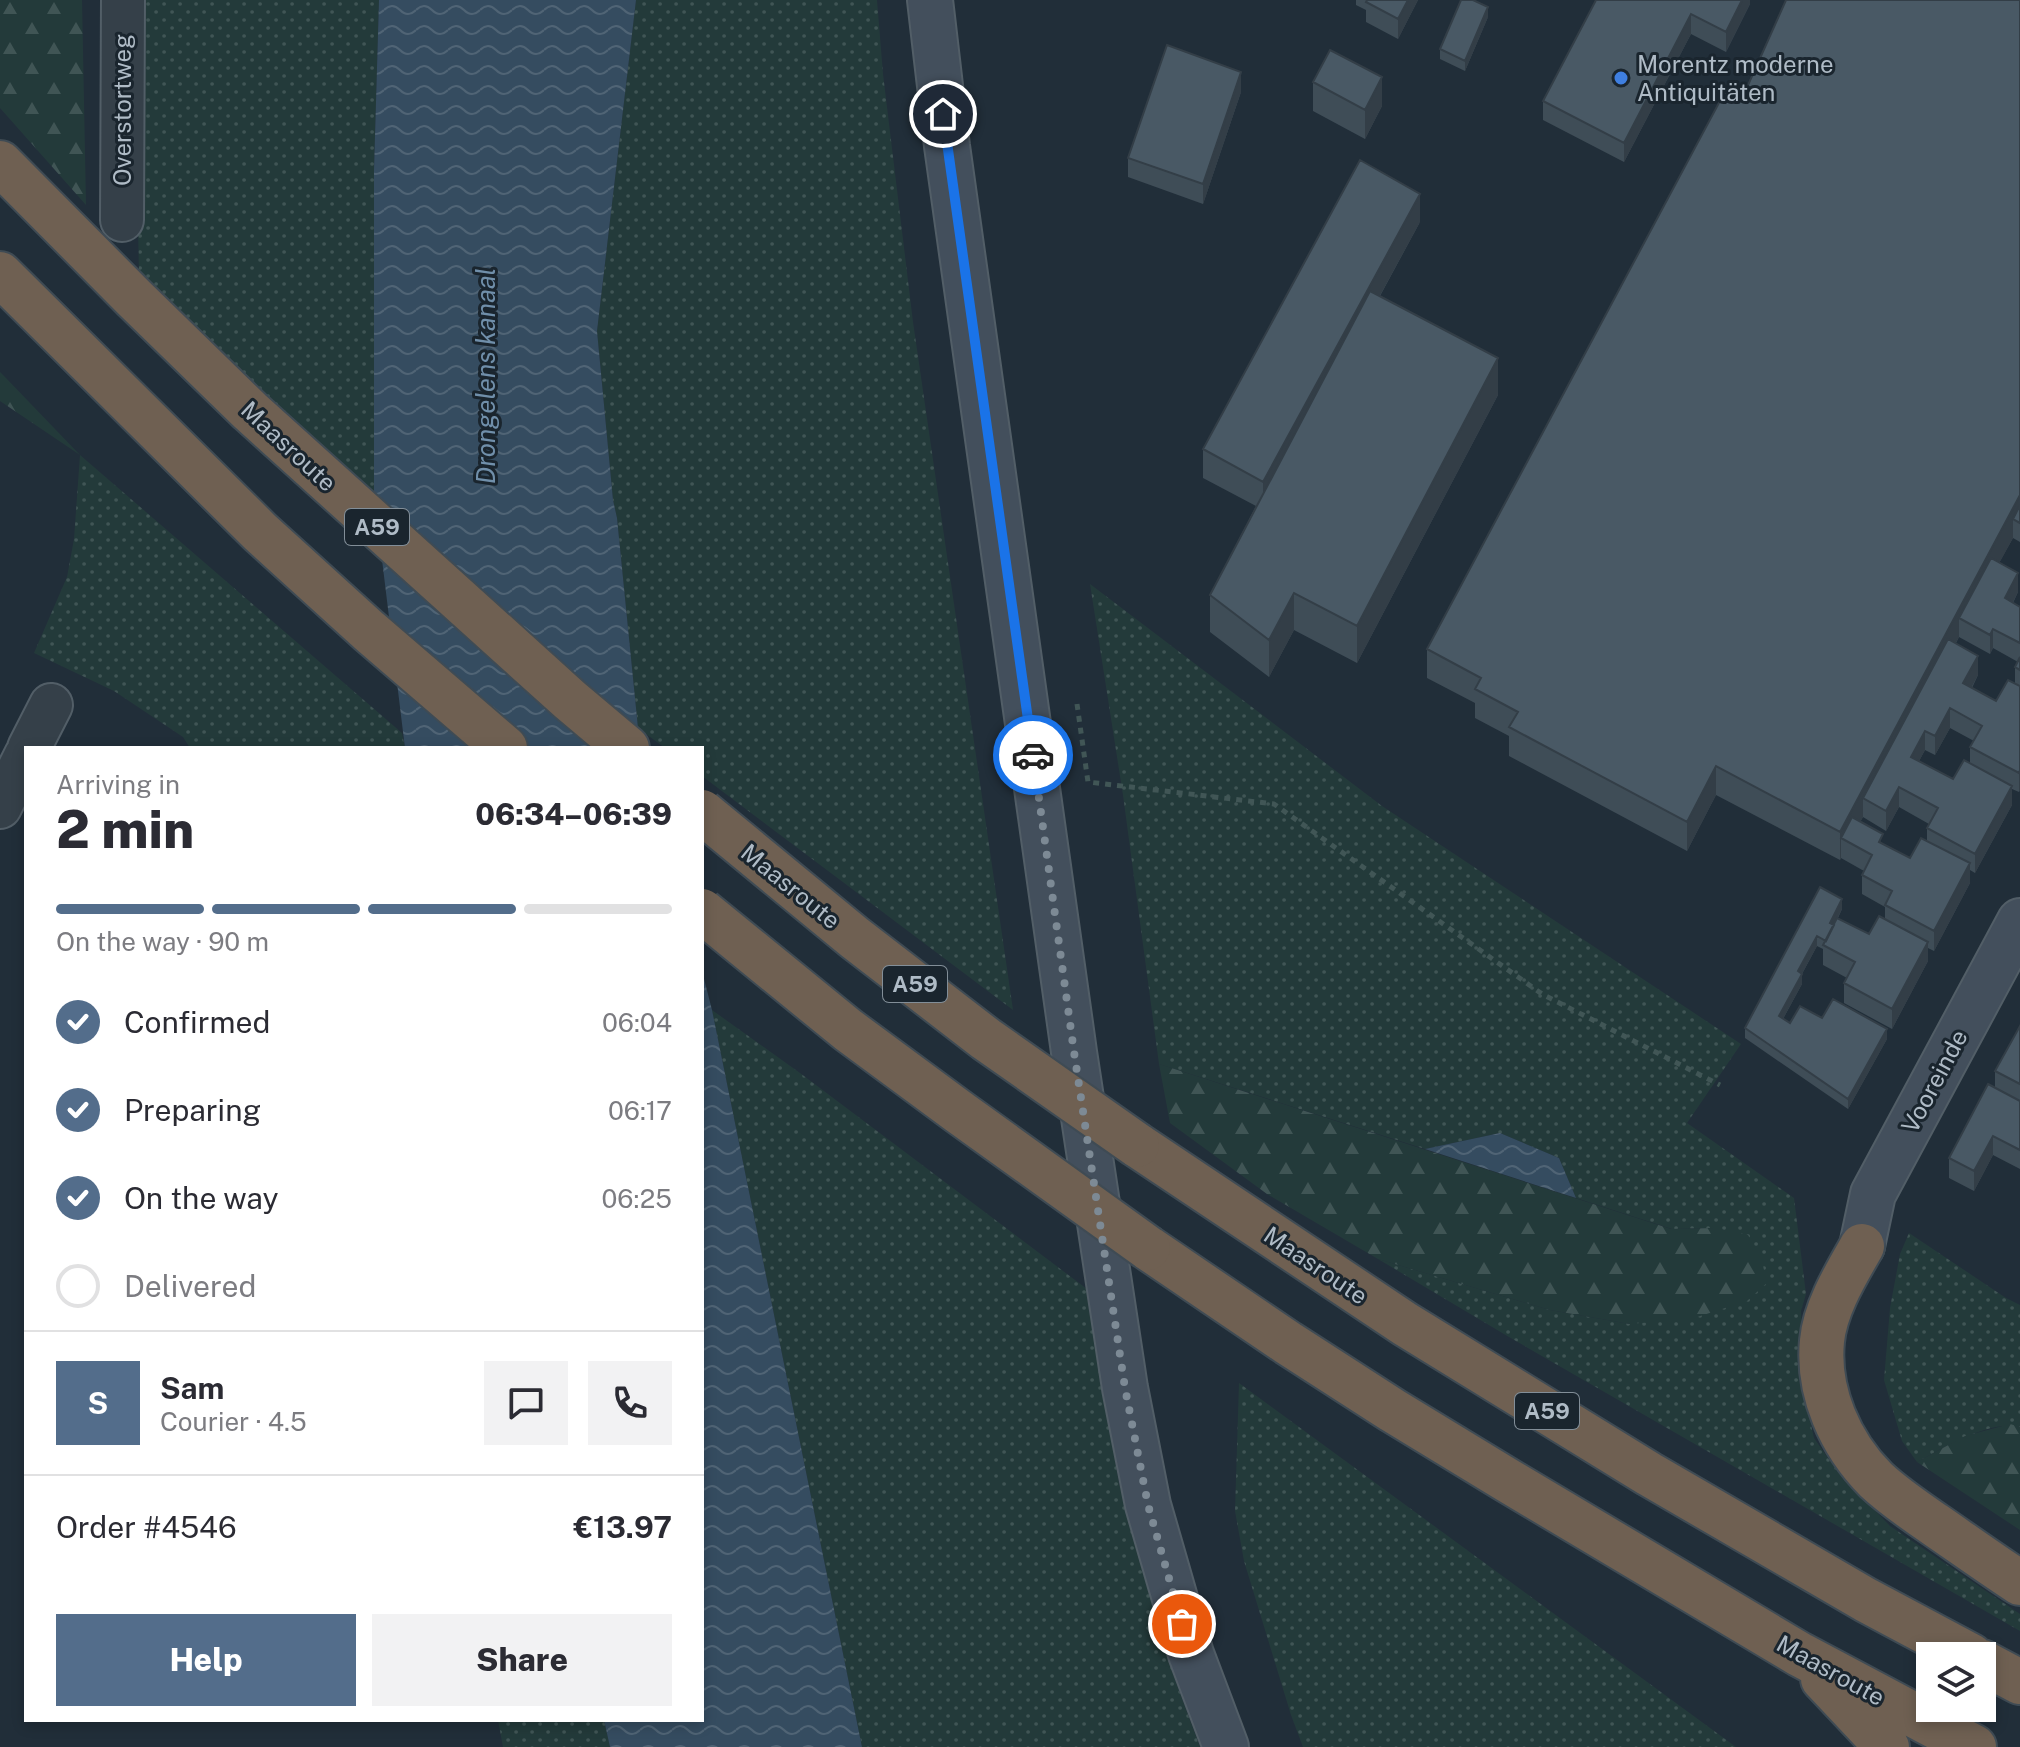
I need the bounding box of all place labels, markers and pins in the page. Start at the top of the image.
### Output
place label: Morentz moderne Antiquitäten [1637,50,1834,106]
marker: Morentz moderne Antiquitäten [1612,69,1630,87]
pin [909,80,977,148]
pin [1148,1590,1216,1658]

